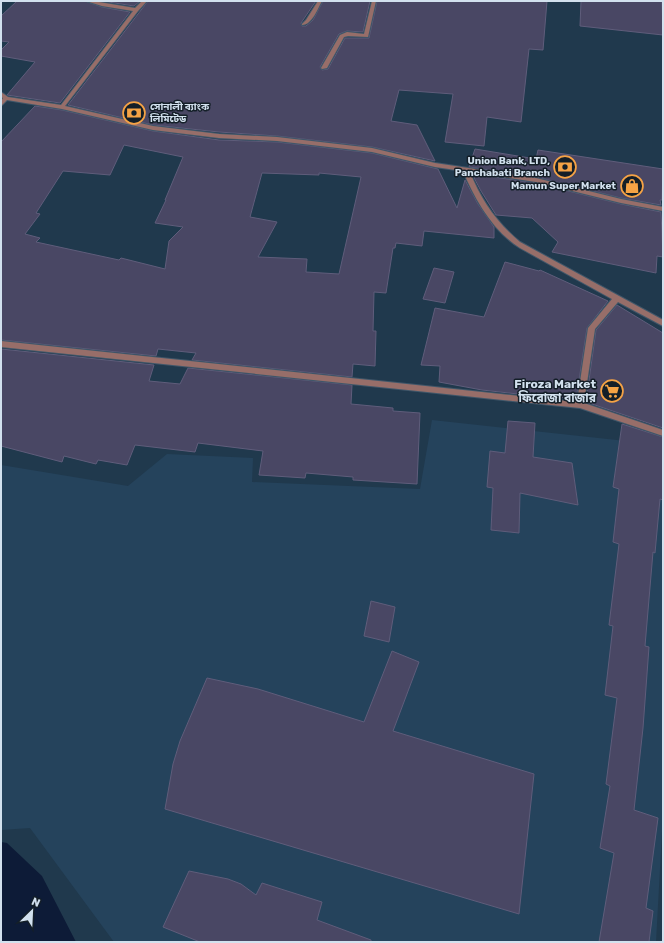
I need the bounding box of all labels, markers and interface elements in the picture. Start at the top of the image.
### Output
bank icon: সোনালী ব্যাংক লিমিটেড [121,100,147,126]
place label: সোনালী ব্যাংক লিমিটেড [149,101,210,125]
bank icon: Union Bank, LTD, Panchabati Branch [552,154,578,180]
place label: Union Bank, LTD, Panchabati Branch [455,155,550,179]
shop icon: Mamun Super Market [619,173,645,199]
place label: Mamun Super Market [511,180,616,192]
place label: Firoza Market ফিরোজা বাজার [514,377,597,405]
supermarket icon: Firoza Market ফিরোজা বাজার [599,378,625,404]
north arrow [12,891,52,931]
text: N [30,895,42,910]

